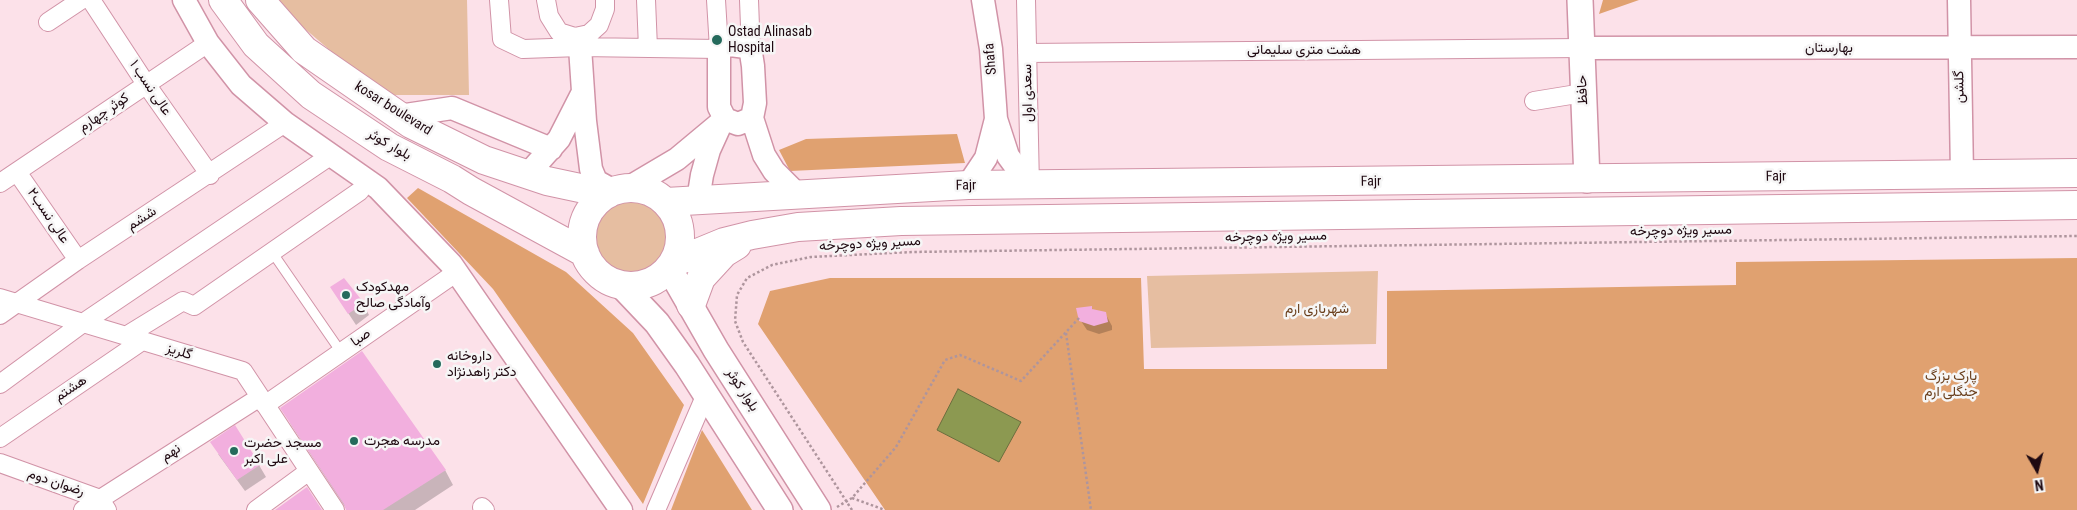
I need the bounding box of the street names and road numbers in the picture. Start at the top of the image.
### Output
street label: بهارستان [1805,40,1853,56]
street label: Shafa [981,42,1001,76]
street label: هشت متری سلیمانی [1247,42,1361,58]
street label: عالی نسب ۱ [125,57,175,119]
street label: سعدی اول [1019,64,1037,122]
street label: گلشن [1951,71,1969,103]
street label: حافظ [1574,75,1592,105]
street label: kosar boulevard [351,79,435,139]
street label: کوثر چهارم [76,90,132,136]
street label: بلوار کوثر [364,126,414,164]
street label: Fajr [1766,168,1786,186]
street label: Fajr [1361,173,1381,191]
street label: Fajr [956,177,976,195]
street label: عالی نسب۲ [23,185,73,247]
street label: ششم [124,203,160,235]
street label: مسیر ویژه دوچرخه [1630,222,1732,240]
street label: مسیر ویژه دوچرخه [1225,228,1327,246]
street label: مسیر ویژه دوچرخه [819,233,921,255]
street label: صبا [348,325,374,351]
street label: گلریز [164,340,194,364]
street label: بلوار کوثر [722,365,762,415]
street label: هشتم [52,372,90,406]
street label: نهم [158,441,184,465]
street label: رضوان دوم [25,465,87,501]

